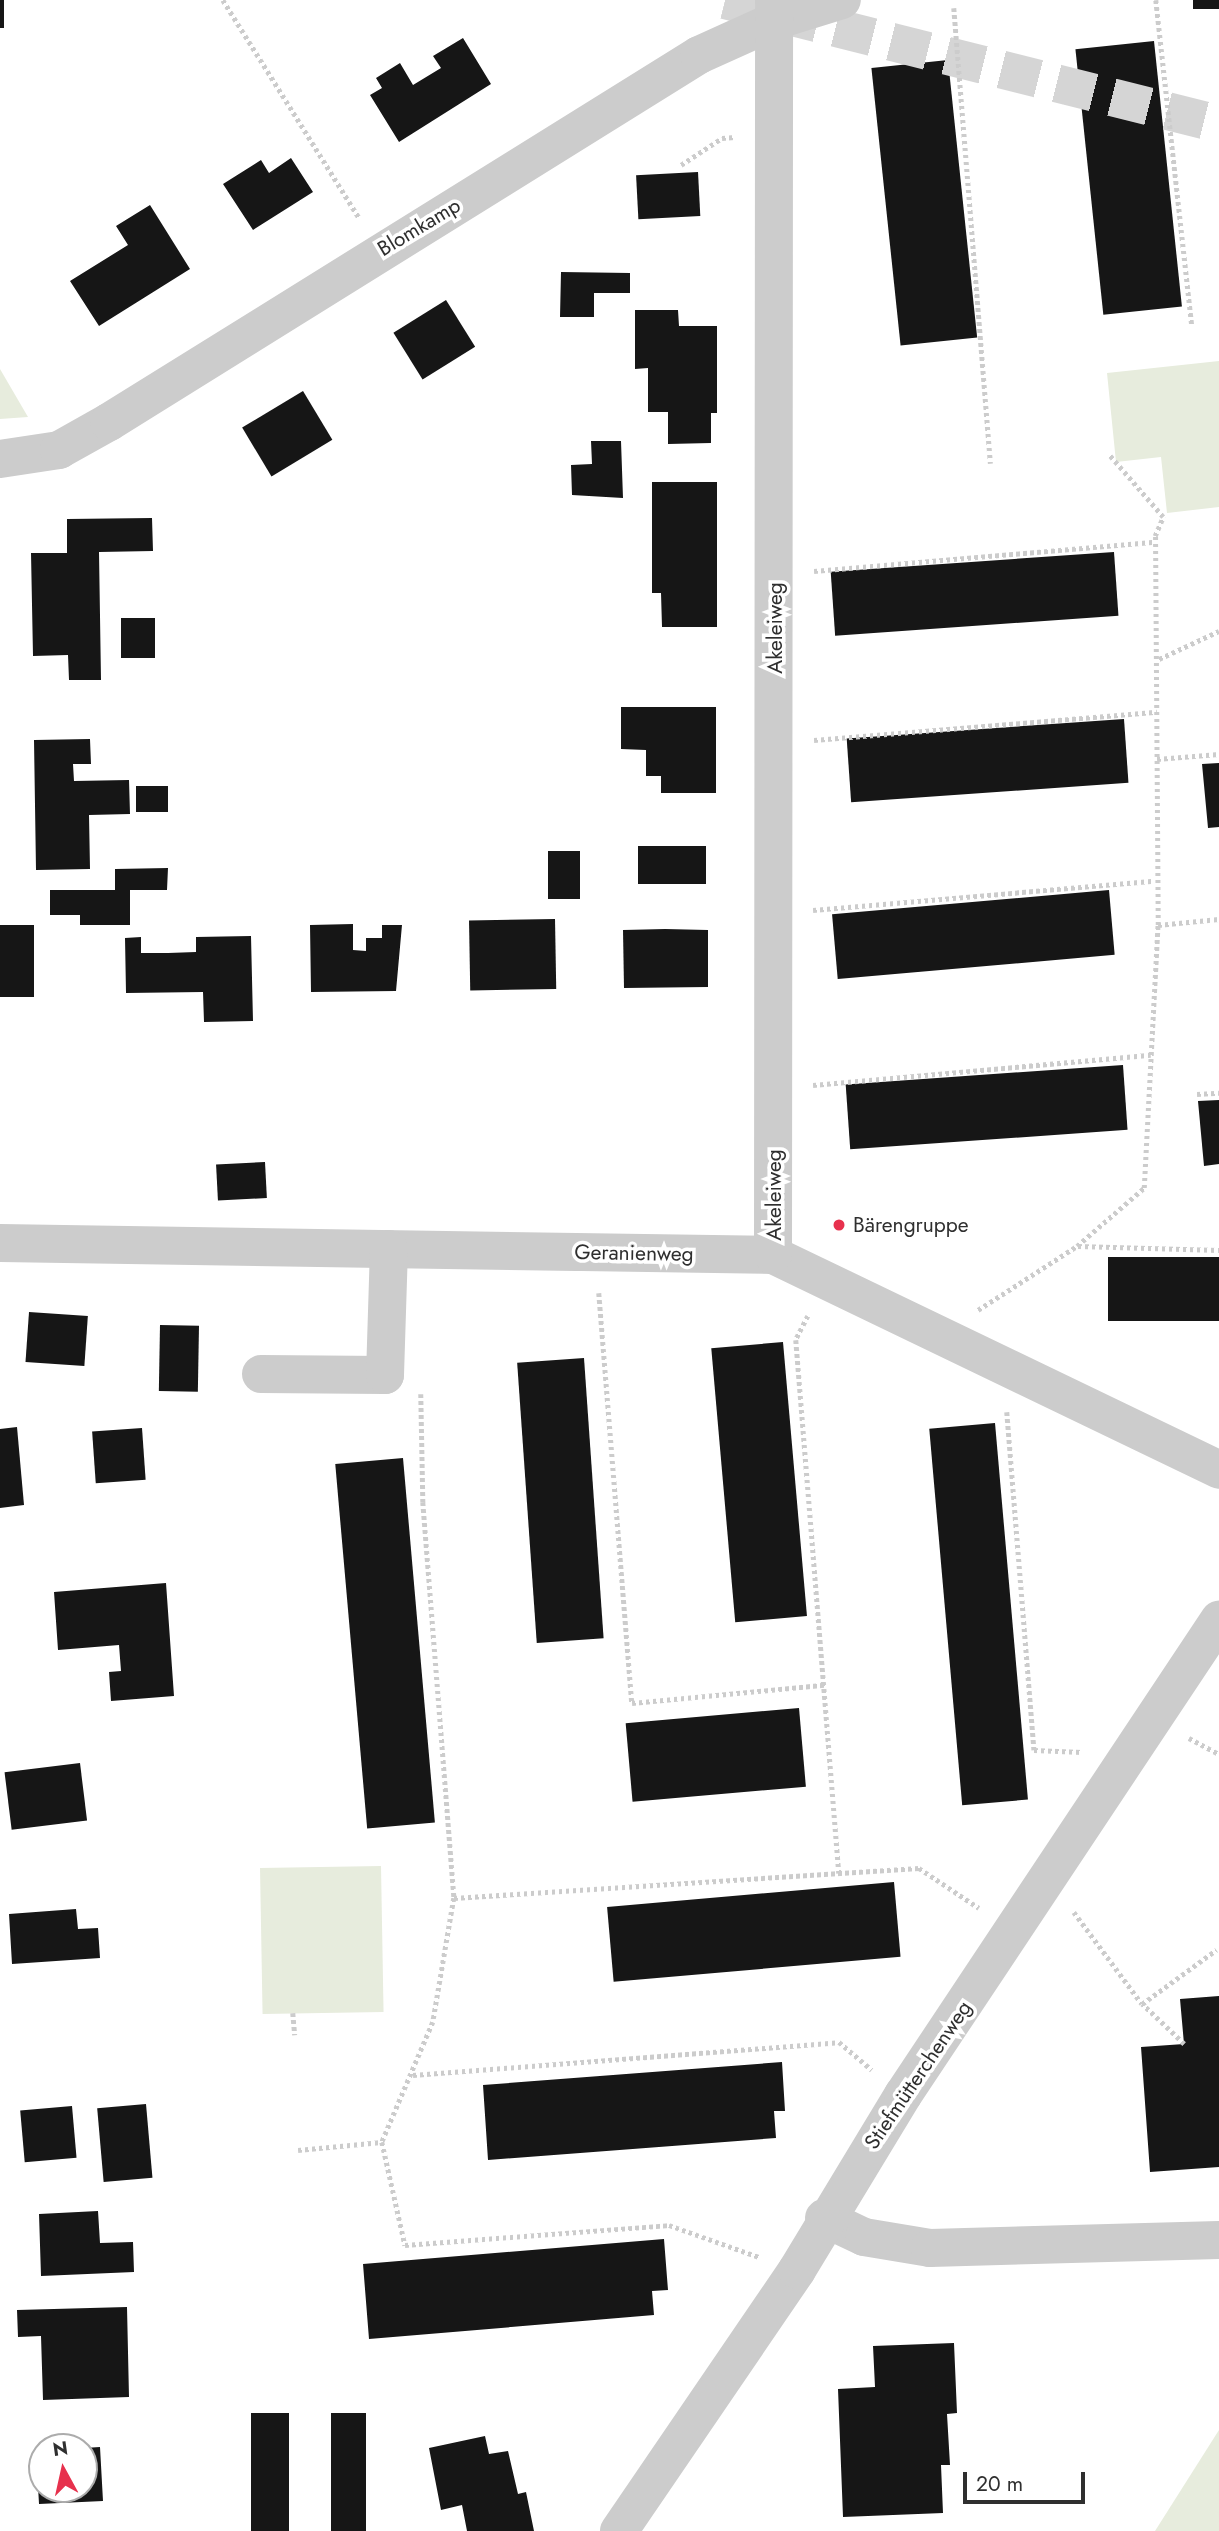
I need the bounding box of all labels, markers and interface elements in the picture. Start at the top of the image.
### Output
street label: Blomkamp [373,192,465,262]
street label: Akeleiweg [762,582,788,674]
street label: Akeleiweg [761,1149,787,1241]
place label: Bärengruppe [853,1212,969,1238]
marker: Bärengruppe [831,1217,847,1233]
street label: Geranienweg [574,1239,694,1267]
street label: Stiefmütterchenweg [859,1996,977,2154]
north arrow [28,2433,98,2503]
text: N [51,2434,70,2463]
scale bar [967,2458,1090,2502]
text: 20 m [976,2469,1023,2499]

